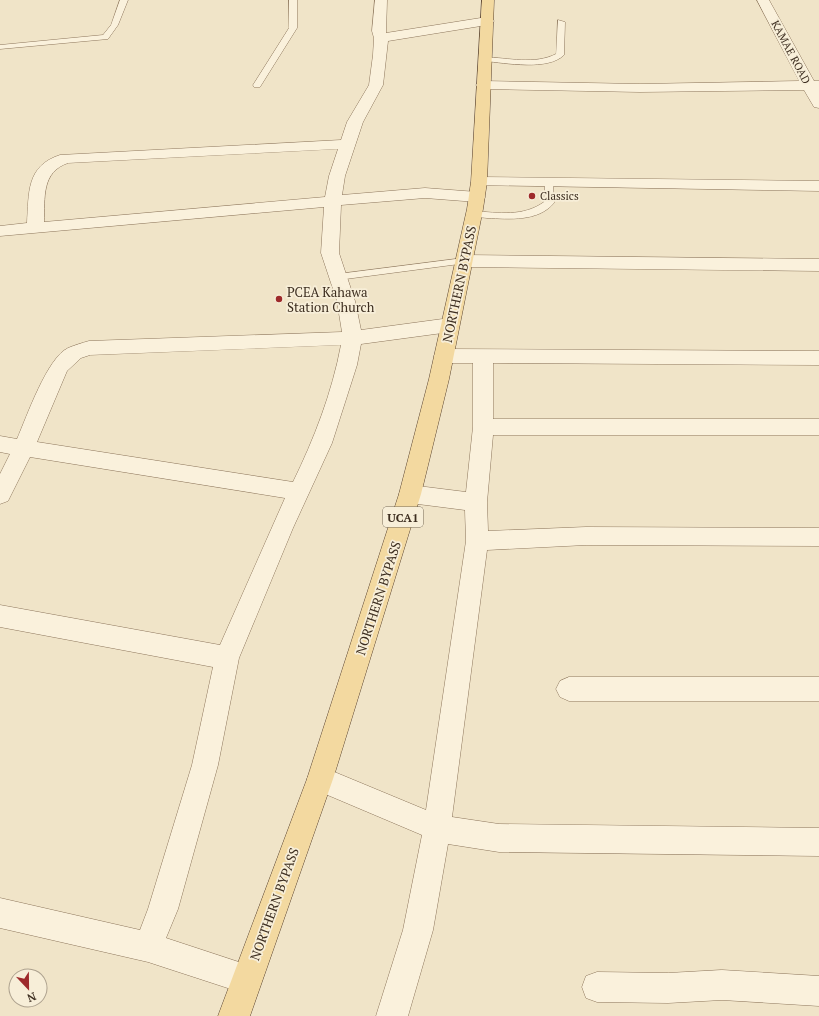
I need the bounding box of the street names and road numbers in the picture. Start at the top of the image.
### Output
street label: KAMAE ROAD [768,18,814,86]
street label: NORTHERN BYPASS [438,224,480,344]
road number: UCA1 [383,507,423,527]
street label: NORTHERN BYPASS [351,539,405,657]
street label: NORTHERN BYPASS [245,845,303,963]

